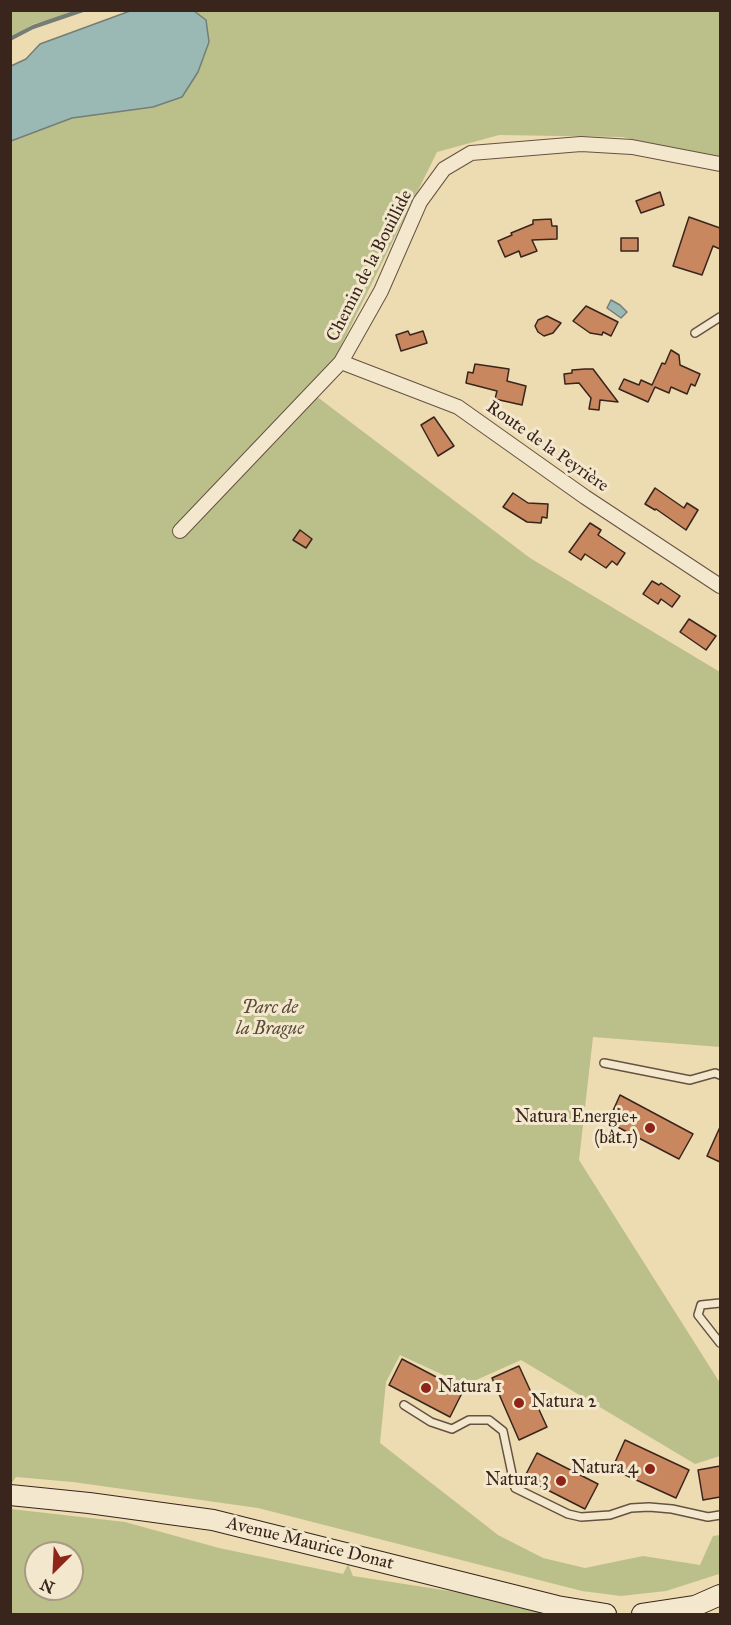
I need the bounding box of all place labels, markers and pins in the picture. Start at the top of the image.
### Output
place label: Natura Energie+ (bât.1) [515,1107,638,1150]
marker: Natura Energie+ (bât.1) [643,1121,657,1135]
place label: Natura 1 [438,1377,502,1399]
marker: Natura 1 [419,1381,433,1395]
place label: Natura 2 [531,1392,597,1414]
marker: Natura 2 [512,1396,526,1410]
place label: Natura 4 [571,1458,638,1480]
marker: Natura 4 [643,1462,657,1476]
place label: Natura 3 [485,1470,549,1492]
marker: Natura 3 [554,1474,568,1488]

